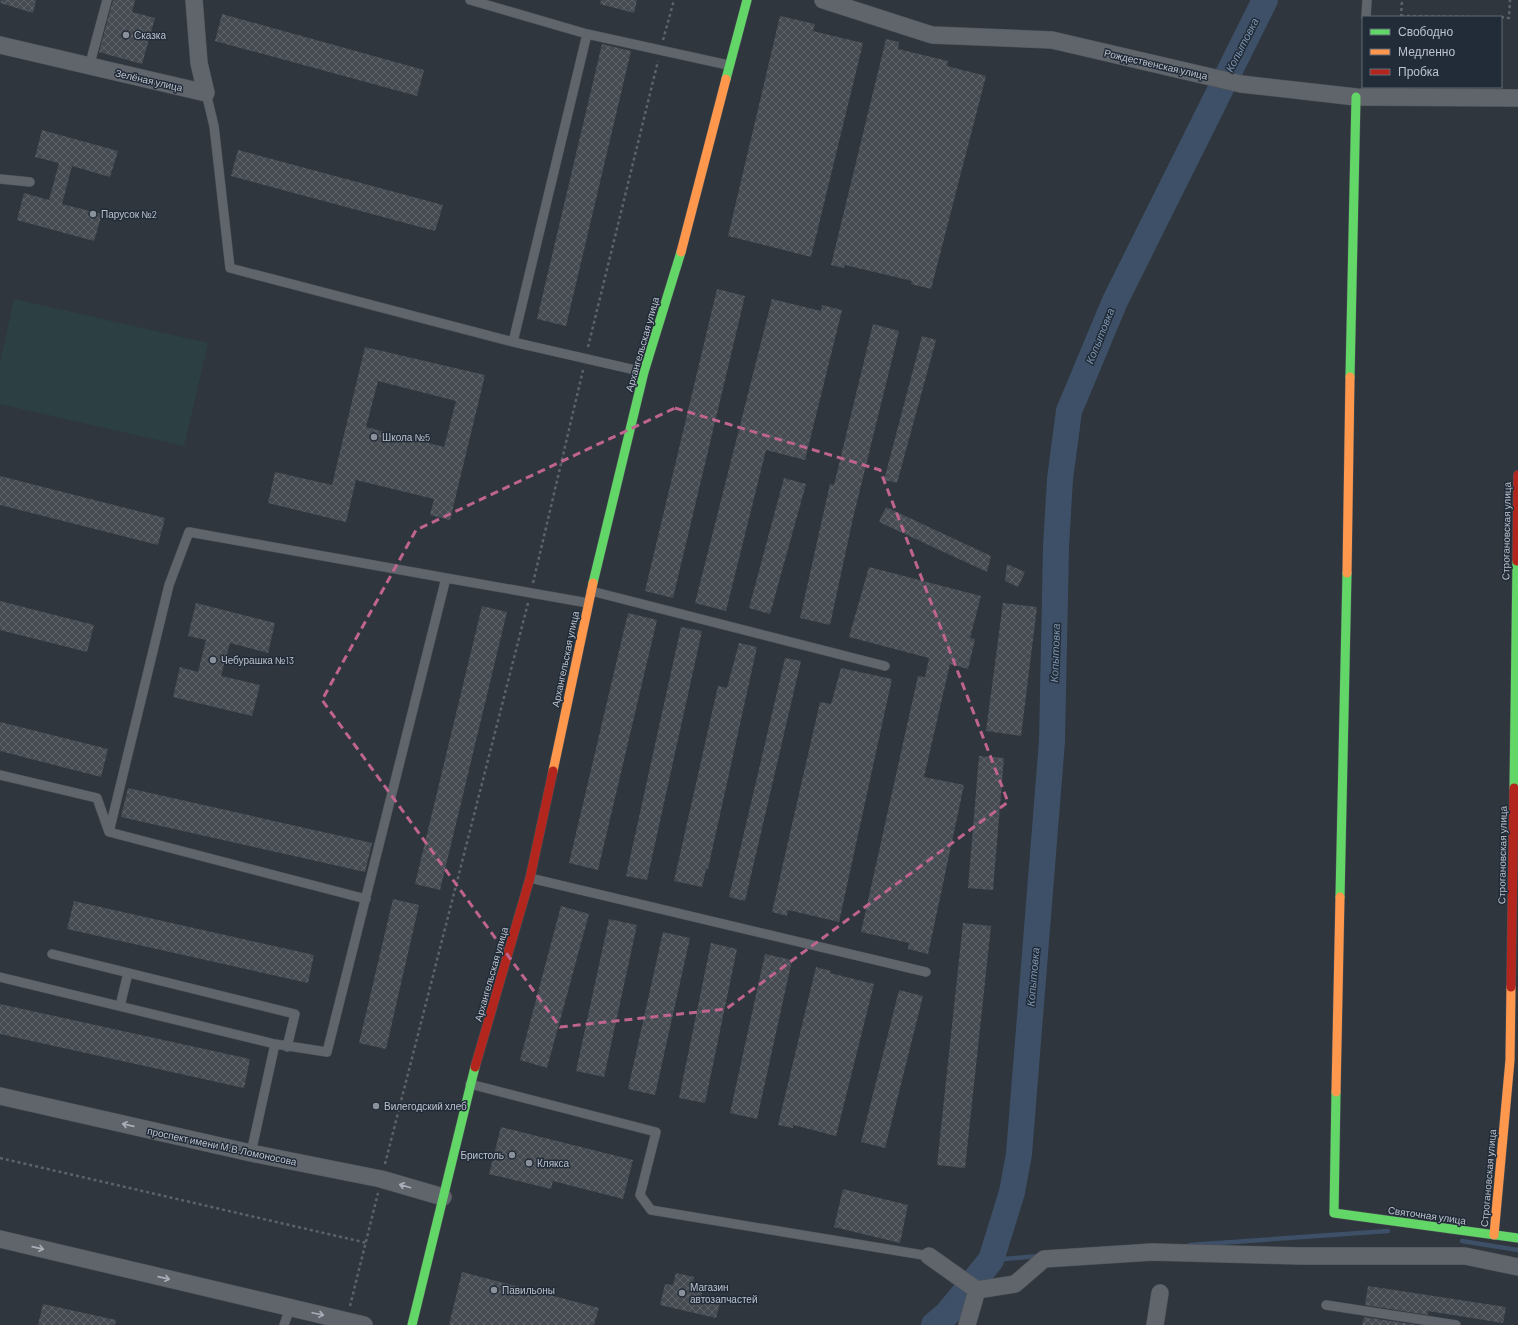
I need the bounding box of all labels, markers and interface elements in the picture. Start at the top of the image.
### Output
water label: Копытовка [1222,16,1261,74]
legend [1362,16,1502,88]
text: Свободно [1398,24,1453,39]
place label: Сказка [134,29,166,41]
marker: Сказка [121,30,131,40]
text: Медленно [1398,44,1455,59]
street label: Рождественская улица [1103,46,1209,82]
text: Пробка [1398,64,1439,79]
street label: Зелёная улица [114,66,184,94]
place label: Парусок №2 [101,208,157,220]
marker: Парусок №2 [88,209,98,219]
street label: Архангельская улица [623,295,661,393]
water label: Копытовка [1082,306,1117,366]
place label: Школа №5 [382,431,430,443]
marker: Школа №5 [369,432,379,442]
street label: Строгановская улица [1499,481,1513,580]
street label: Архангельская улица [549,609,581,708]
water label: Копытовка [1047,623,1062,683]
place label: Чебурашка №13 [221,654,294,666]
marker: Чебурашка №13 [208,655,218,665]
street label: Строгановская улица [1495,805,1509,904]
street label: Архангельская улица [472,925,510,1023]
water label: Копытовка [1023,947,1042,1007]
place label: Вилегодский хлеб [384,1100,467,1112]
marker: Вилегодский хлеб [371,1101,381,1111]
one-way arrow [122,1121,135,1128]
street label: проспект имени М.В.Ломоносова [146,1124,298,1168]
street label: Строгановская улица [1478,1128,1498,1227]
place label: Бристоль [460,1149,504,1161]
marker: Бристоль [507,1150,517,1160]
place label: Клякса [537,1157,570,1169]
marker: Клякса [524,1158,534,1168]
one-way arrow [399,1182,412,1189]
street label: Святочная улица [1387,1204,1467,1226]
one-way arrow [31,1244,44,1252]
one-way arrow [158,1274,171,1282]
place label: Магазин автозапчастей [690,1281,758,1305]
place label: Павильоны [502,1284,555,1296]
marker: Павильоны [489,1285,499,1295]
marker: Магазин автозапчастей [677,1288,687,1298]
one-way arrow [311,1310,324,1318]

